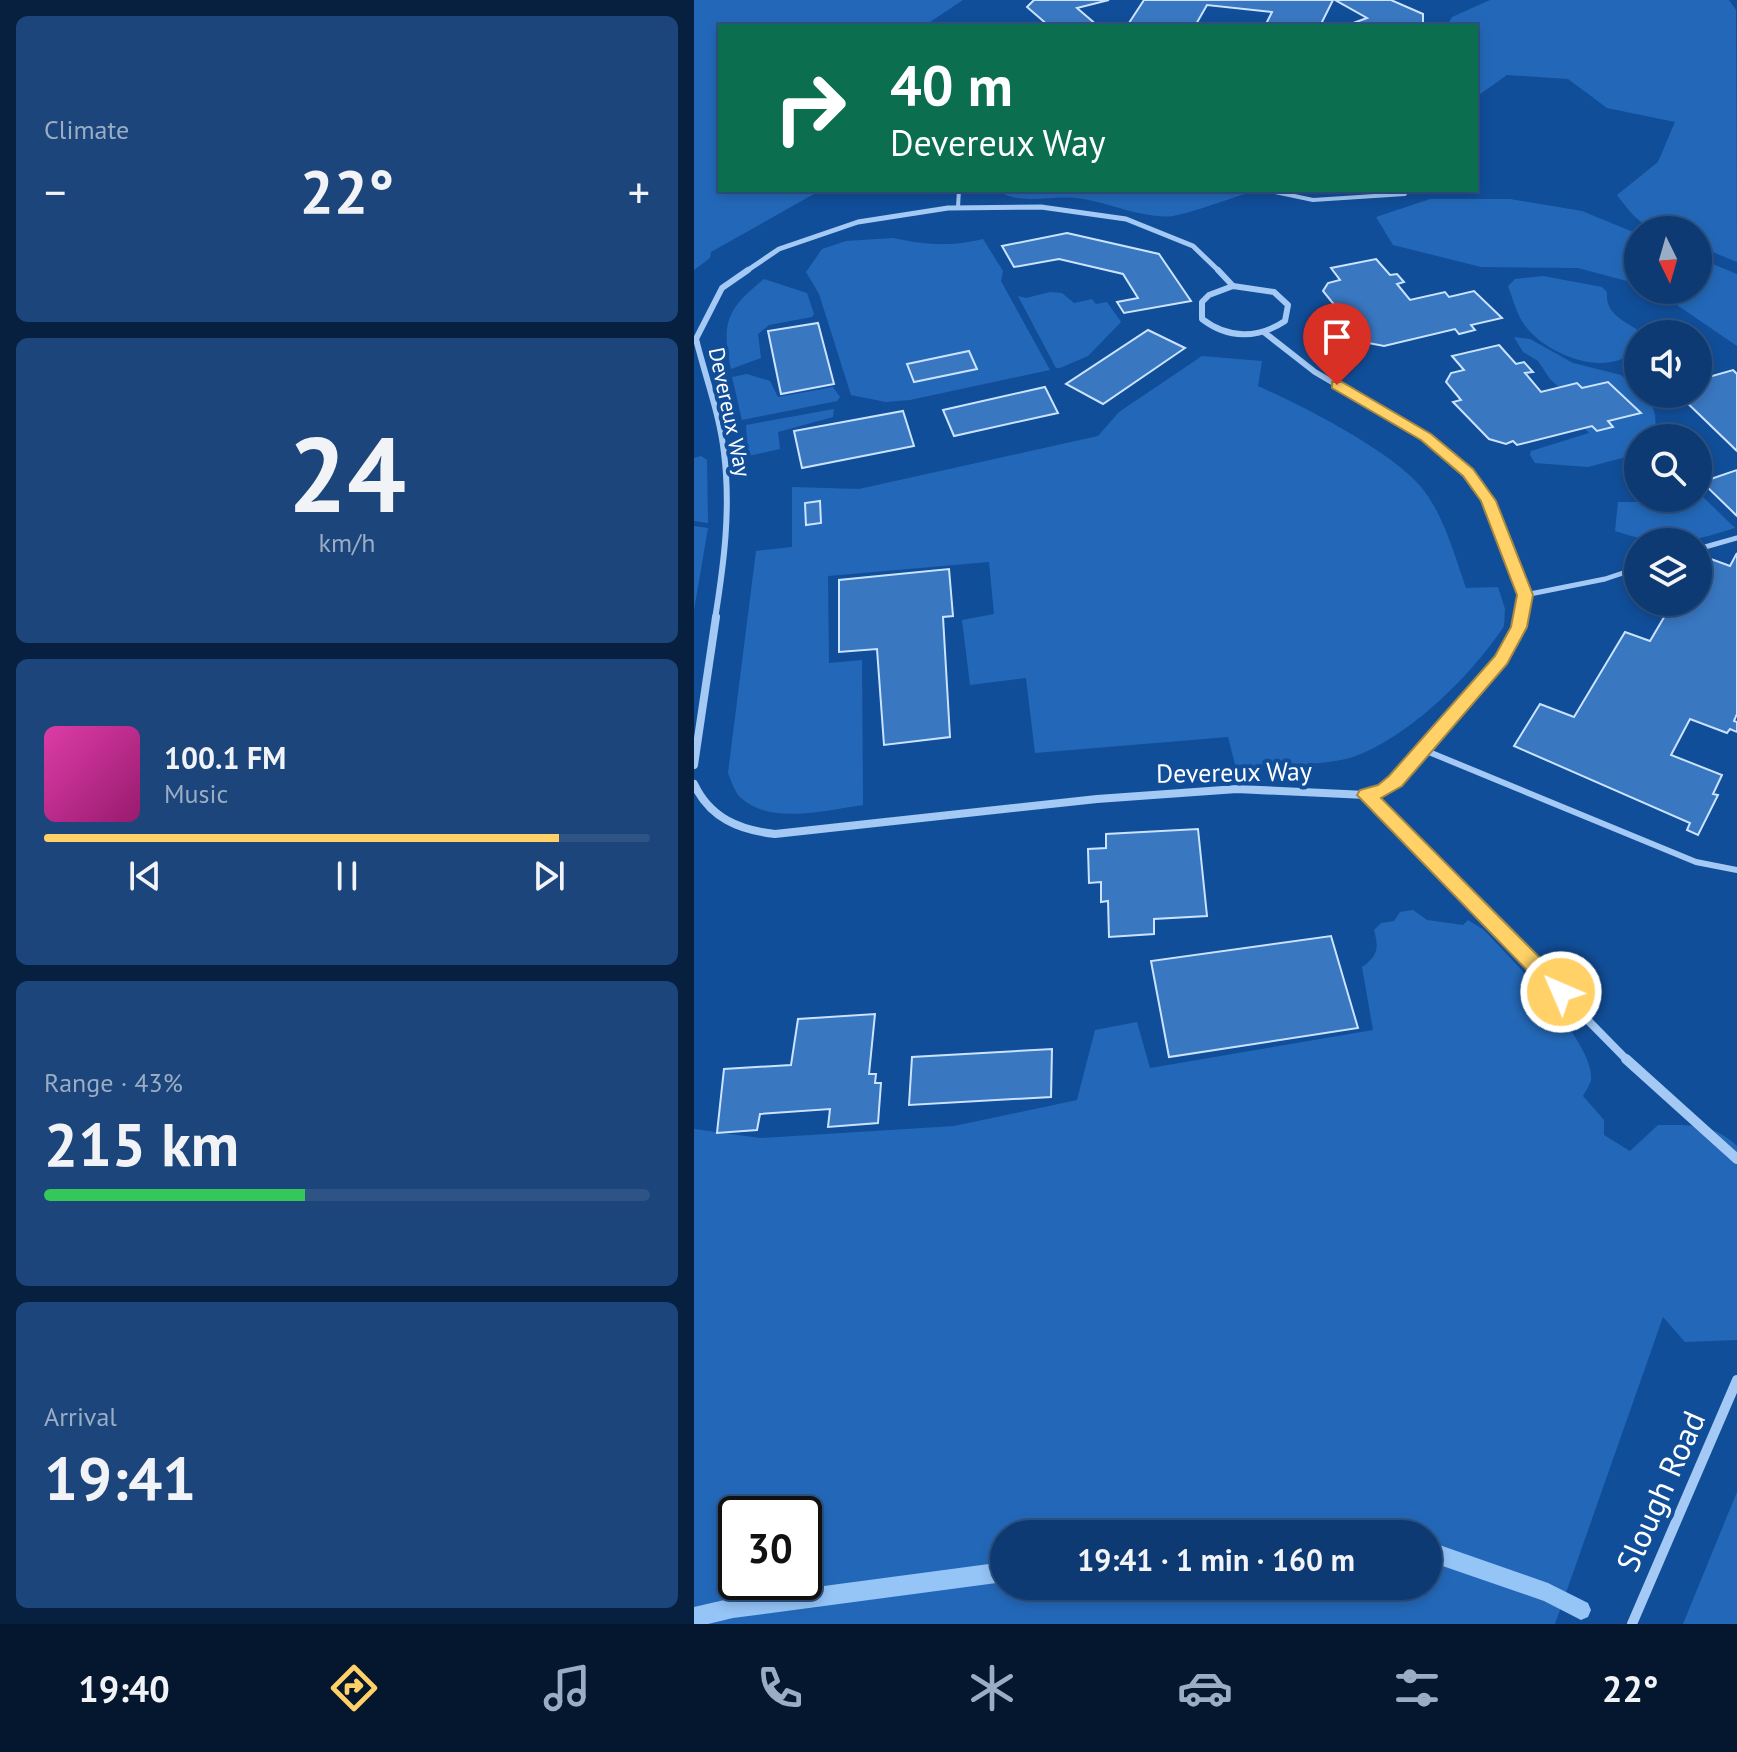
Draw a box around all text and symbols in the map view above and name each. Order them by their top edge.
text: 40 m [890,49,1013,121]
icon: right [758,56,862,160]
text: Climate [44,113,129,146]
text: Devereux Way [890,119,1106,166]
text: 22° [300,152,394,230]
text: − [44,163,66,220]
text: + [628,163,650,220]
north arrow [1624,216,1712,304]
map controls [1624,216,1712,616]
pin [1303,303,1371,385]
icon: arrive [1315,315,1359,359]
button: sound [1624,320,1712,408]
street label: Devereux Way [703,345,758,480]
text: 24 [288,406,406,541]
button: search [1624,424,1712,512]
text: km/h [319,526,376,559]
button: layers [1624,528,1712,616]
text: 100.1 FM [164,738,286,777]
street label: Devereux Way [1156,754,1312,790]
text: Music [164,777,228,810]
icon: previous [123,854,167,898]
icon: pause [325,854,369,898]
icon: next [527,854,571,898]
position arrow [1519,950,1603,1034]
text: Range · 43% [44,1066,183,1099]
text: 215 km [44,1105,239,1183]
text: Arrival [44,1400,117,1433]
street label: Slough Road [1606,1404,1714,1578]
text: 19:41 [44,1439,196,1517]
speed limit sign: 30 [718,1496,822,1600]
text: 19:41 · 1 min · 160 m [1077,1540,1355,1579]
icon: directions [326,1660,382,1716]
icon: music [539,1660,595,1716]
icon: phone [752,1660,808,1716]
icon: climate [964,1660,1020,1716]
icon: car [1177,1660,1233,1716]
icon: filters [1389,1660,1445,1716]
text: 19:40 [78,1665,170,1712]
text: 22° [1602,1665,1659,1712]

